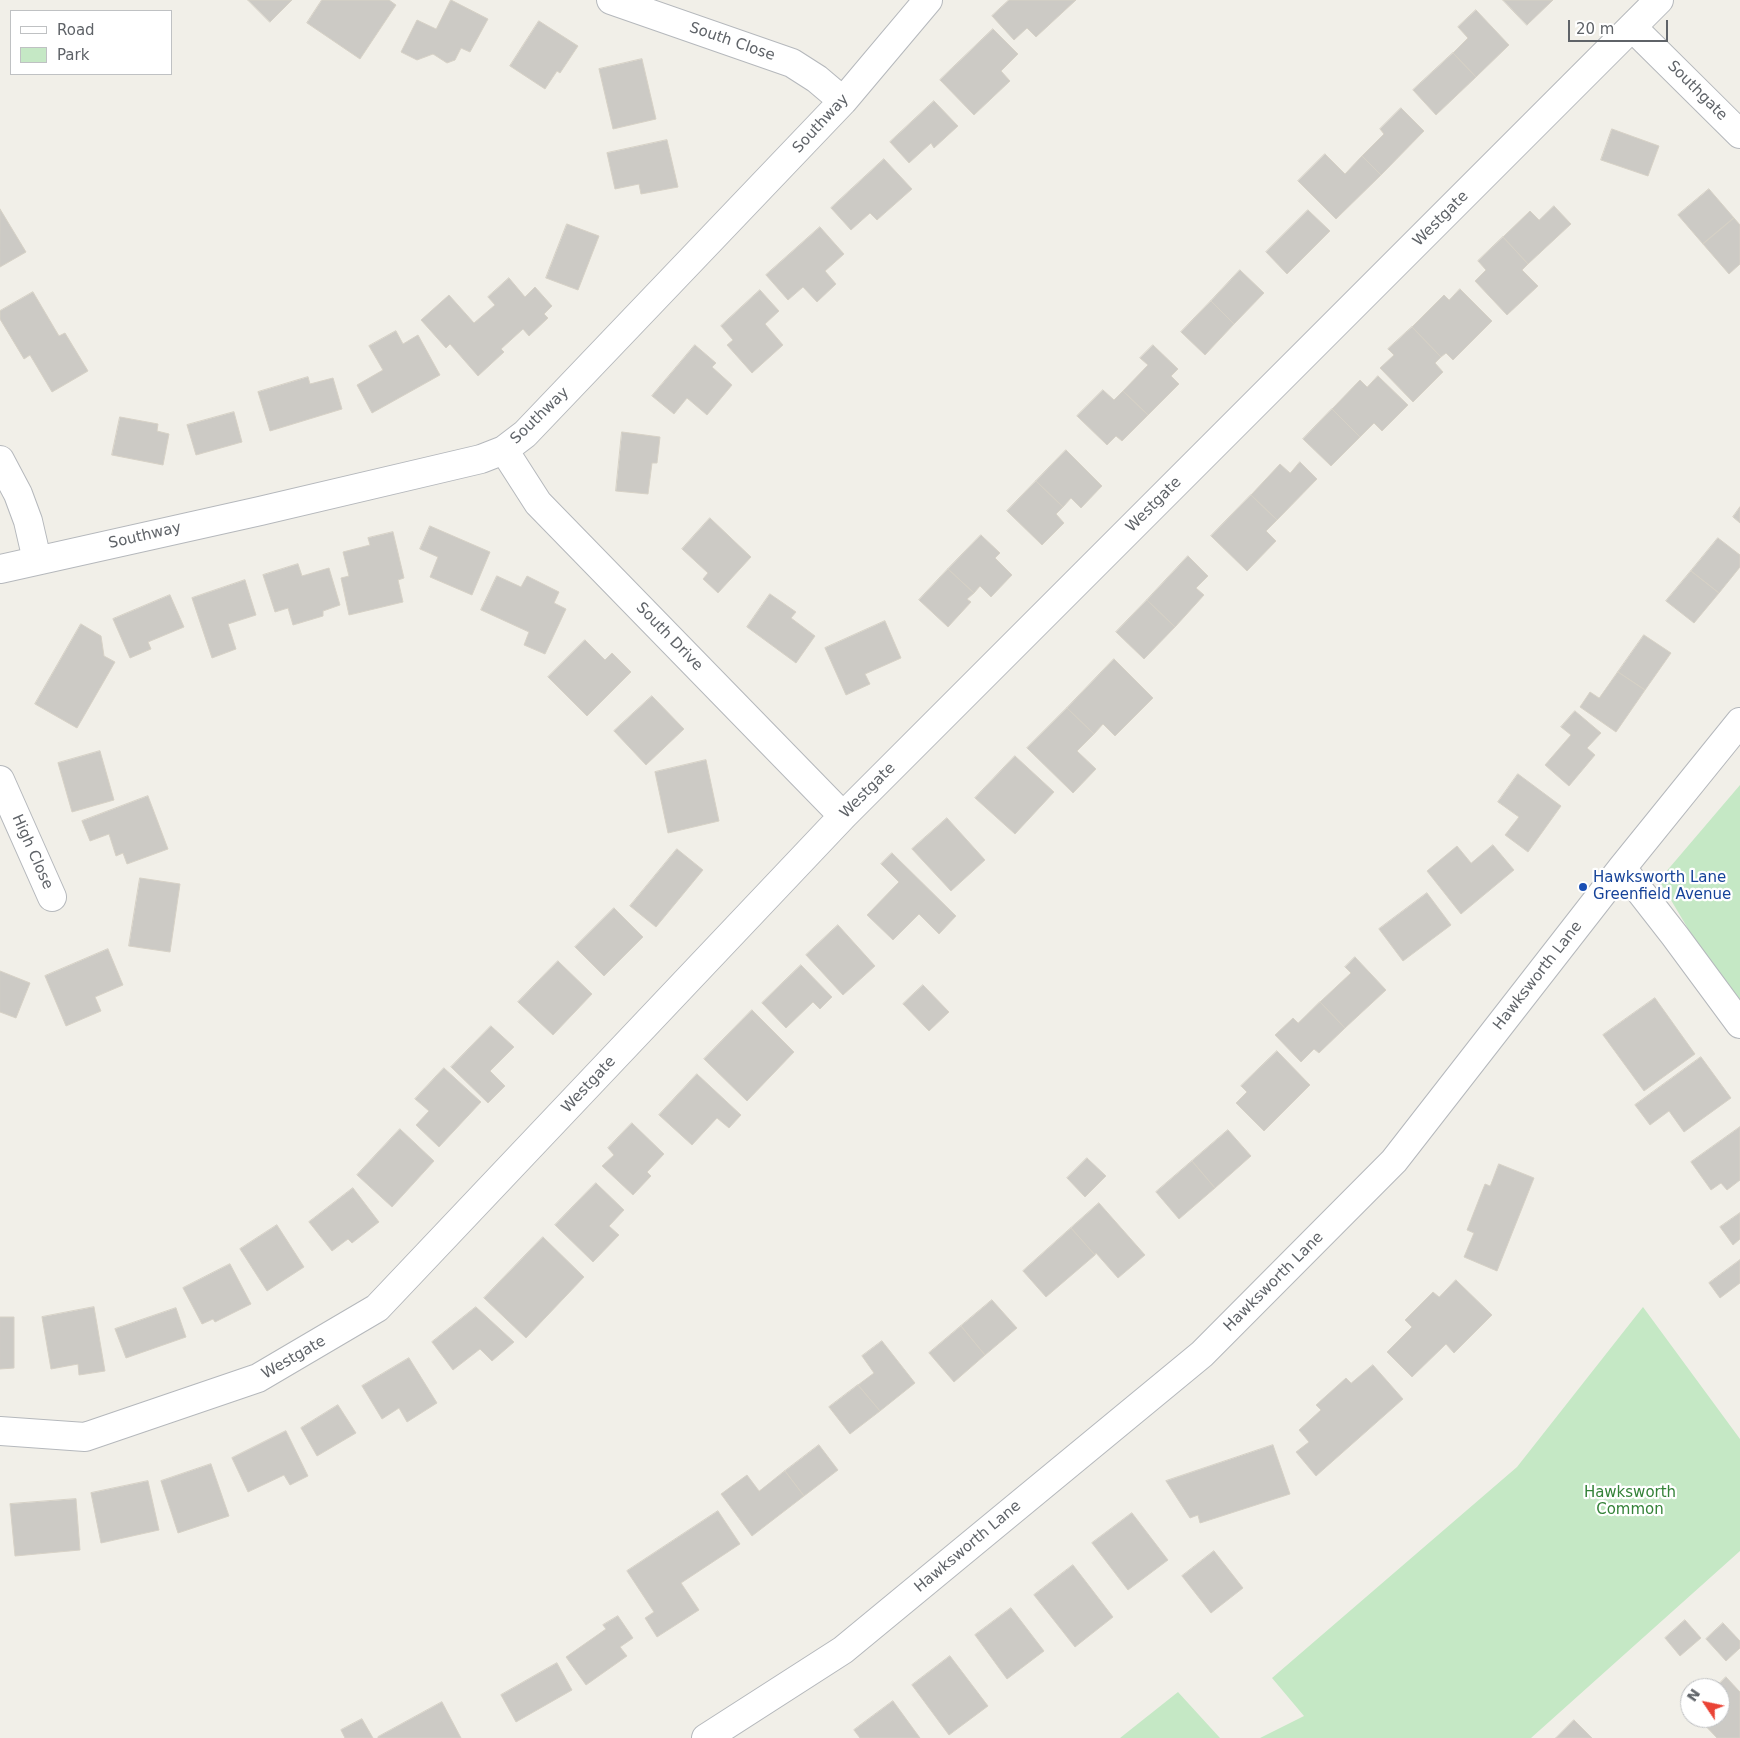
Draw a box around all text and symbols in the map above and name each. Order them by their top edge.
legend [10,10,172,75]
scale bar [1570,10,1670,42]
street label: South Close [687,19,777,65]
text: 20 m [1576,20,1614,38]
text: Road [57,21,95,39]
text: Park [57,46,89,64]
street label: Southgate [1663,57,1731,125]
street label: Southway [789,91,853,157]
street label: Westgate [1410,188,1472,250]
street label: Southway [507,384,573,448]
street label: Westgate [1123,474,1185,536]
street label: Southway [107,519,183,553]
street label: South Drive [632,599,706,675]
street label: Westgate [837,760,899,822]
street label: High Close [7,812,57,892]
place label: Hawksworth Lane Greenfield Avenue [1593,869,1731,904]
marker: Hawksworth Lane Greenfield Avenue [1577,881,1589,893]
street label: Hawksworth Lane [1490,918,1586,1034]
street label: Westgate [558,1053,620,1117]
street label: Hawksworth Lane [1221,1229,1327,1335]
street label: Westgate [259,1333,329,1383]
park label: Hawksworth Common [1584,1484,1676,1519]
street label: Hawksworth Lane [911,1497,1025,1597]
north arrow [1680,1678,1730,1728]
text: N [1683,1686,1703,1705]

